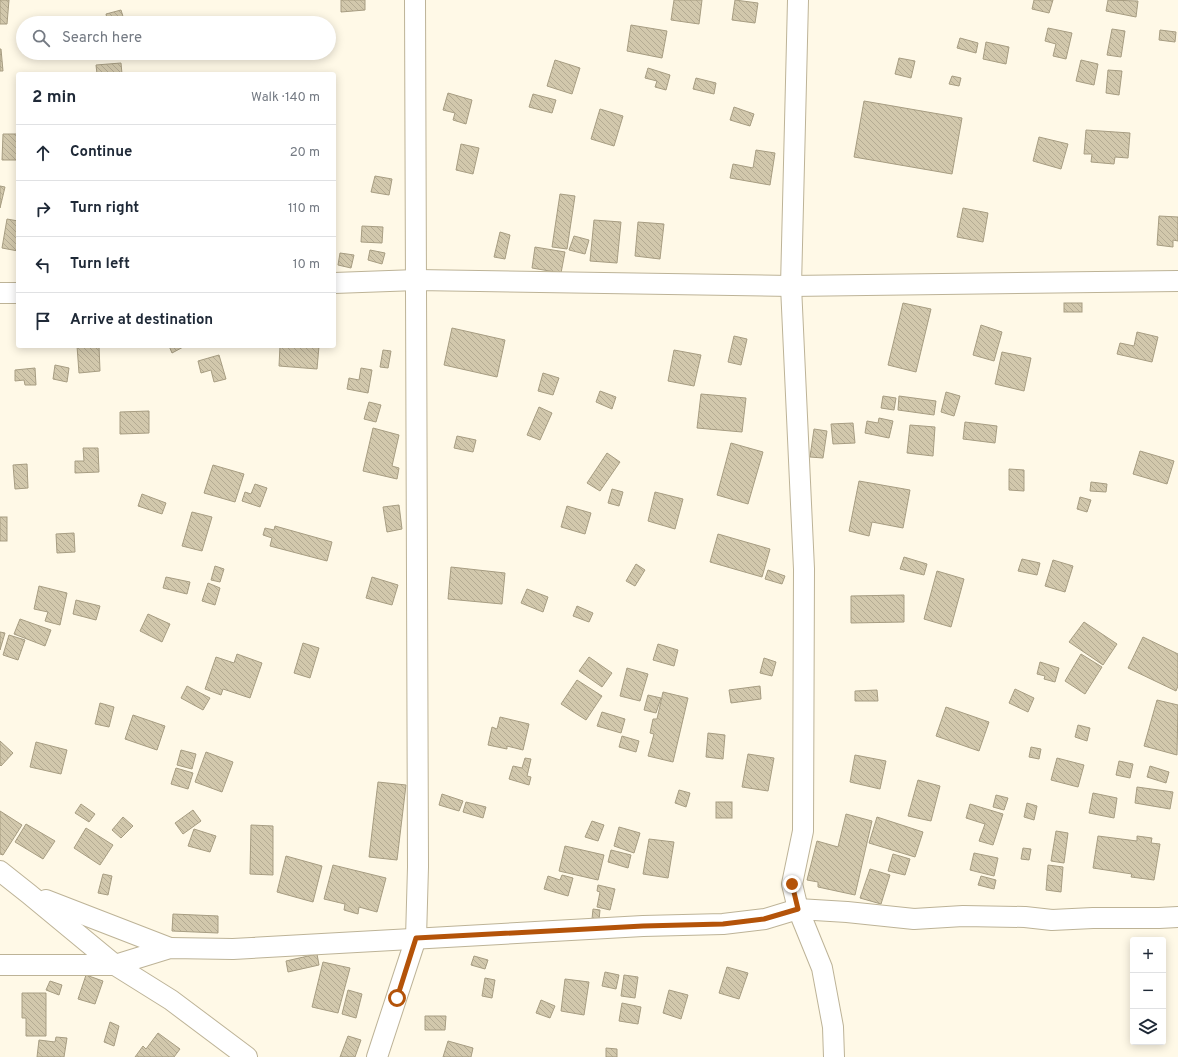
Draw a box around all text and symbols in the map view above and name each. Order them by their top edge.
search box [16,16,336,60]
icon: search [30,27,52,49]
text: Search here [62,29,142,48]
text: 2 min [32,87,76,109]
text: Walk · 140 m [251,90,320,106]
icon: ahead [32,142,54,164]
text: Continue [70,143,132,162]
text: 20 m [290,145,320,161]
icon: right [32,198,54,220]
text: Turn right [70,199,139,218]
text: 110 m [288,201,320,217]
icon: left [32,254,54,276]
text: Turn left [70,255,130,274]
text: 10 m [293,257,320,273]
icon: arrive [32,310,54,332]
text: Arrive at destination [70,311,213,330]
route end [783,875,801,893]
map controls [1130,937,1166,1045]
button: + [1130,937,1166,973]
button: − [1130,973,1166,1009]
route start [388,989,406,1007]
button: layers [1130,1009,1166,1045]

